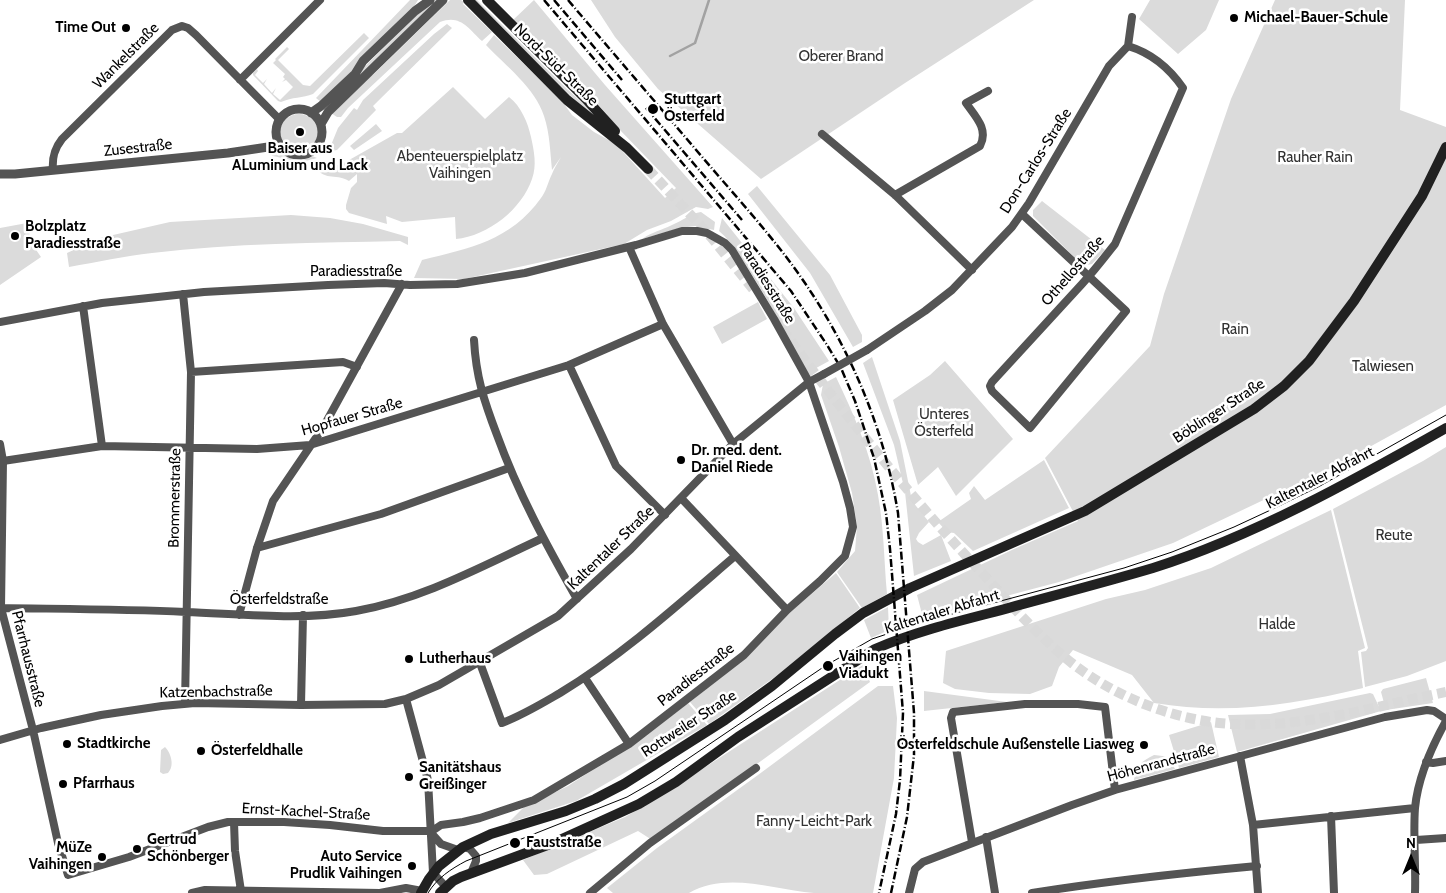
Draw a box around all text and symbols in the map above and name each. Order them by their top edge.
place label: Michael-Bauer-Schule [1244,9,1388,27]
marker: Michael-Bauer-Schule [1228,12,1240,24]
place label: Time Out [55,19,116,37]
street label: Wankelstraße [89,19,163,93]
street label: Nord-Süd-Straße [510,20,602,110]
marker: Time Out [120,22,132,34]
park label: Oberer Brand [798,48,884,66]
place label: Stuttgart Österfeld [664,91,725,126]
marker: Stuttgart Österfeld [646,102,660,116]
street label: Don-Carlos-Straße [996,105,1076,217]
marker: Baiser aus ALuminium und Lack [294,126,306,138]
street label: Zusestraße [103,135,173,161]
place label: Baiser aus ALuminium und Lack [232,140,368,175]
park label: Abenteuerspielplatz Vaihingen [397,148,523,183]
park label: Rauher Rain [1277,149,1353,167]
place label: Bolzplatz Paradiesstraße [25,218,121,253]
marker: Bolzplatz Paradiesstraße [9,230,21,242]
street label: Othellostraße [1038,232,1108,310]
street label: Paradiesstraße [735,239,799,327]
street label: Paradiesstraße [310,263,402,281]
park label: Rain [1221,321,1249,339]
park label: Talwiesen [1352,358,1414,376]
street label: Böblinger Straße [1170,375,1268,447]
street label: Hopfauer Straße [299,394,405,440]
park label: Unteres Österfeld [914,406,974,441]
place label: Dr. med. dent. Daniel Riede [691,442,782,477]
street label: Kaltentaler Abfahrt [1263,443,1377,513]
street label: Brommerstraße [165,448,185,548]
marker: Dr. med. dent. Daniel Riede [675,454,687,466]
street label: Kaltentaler Straße [564,502,658,594]
park label: Reute [1376,527,1412,545]
street label: Kaltentaler Abfahrt [882,586,1002,638]
street label: Österfeldstraße [230,591,328,609]
street label: Pfarrhausstraße [7,609,49,709]
park label: Halde [1258,616,1296,634]
street label: Paradiesstraße [654,640,738,710]
place label: Vaihingen Viadukt [839,648,902,683]
place label: Lutherhaus [419,650,491,668]
marker: Lutherhaus [403,653,415,665]
marker: Vaihingen Viadukt [821,659,835,673]
street label: Katzenbachstraße [159,682,273,702]
street label: Rottweiler Straße [638,687,740,761]
place label: Stadtkirche [77,735,150,753]
place label: Österfeldschule Außenstelle Liasweg [897,736,1134,754]
marker: Stadtkirche [61,738,73,750]
marker: Österfeldschule Außenstelle Liasweg [1138,739,1150,751]
street label: Höhenrandstraße [1105,740,1217,786]
place label: Österfeldhalle [211,742,303,760]
marker: Österfeldhalle [195,745,207,757]
place label: Sanitätshaus Greißinger [419,759,501,794]
marker: Sanitätshaus Greißinger [403,771,415,783]
place label: Pfarrhaus [73,775,135,793]
marker: Pfarrhaus [57,778,69,790]
street label: Ernst-Kachel-Straße [241,800,371,824]
park label: Fanny-Leicht-Park [756,813,872,831]
place label: Gertrud Schönberger [147,831,229,866]
north arrow [1386,833,1436,883]
place label: Fauststraße [526,834,601,852]
text: N [1406,834,1416,852]
marker: Fauststraße [508,836,522,850]
place label: MüZe Vaihingen [29,839,92,874]
marker: Gertrud Schönberger [131,843,143,855]
place label: Auto Service Prudlik Vaihingen [290,848,402,883]
marker: MüZe Vaihingen [96,851,108,863]
marker: Auto Service Prudlik Vaihingen [406,860,418,872]

